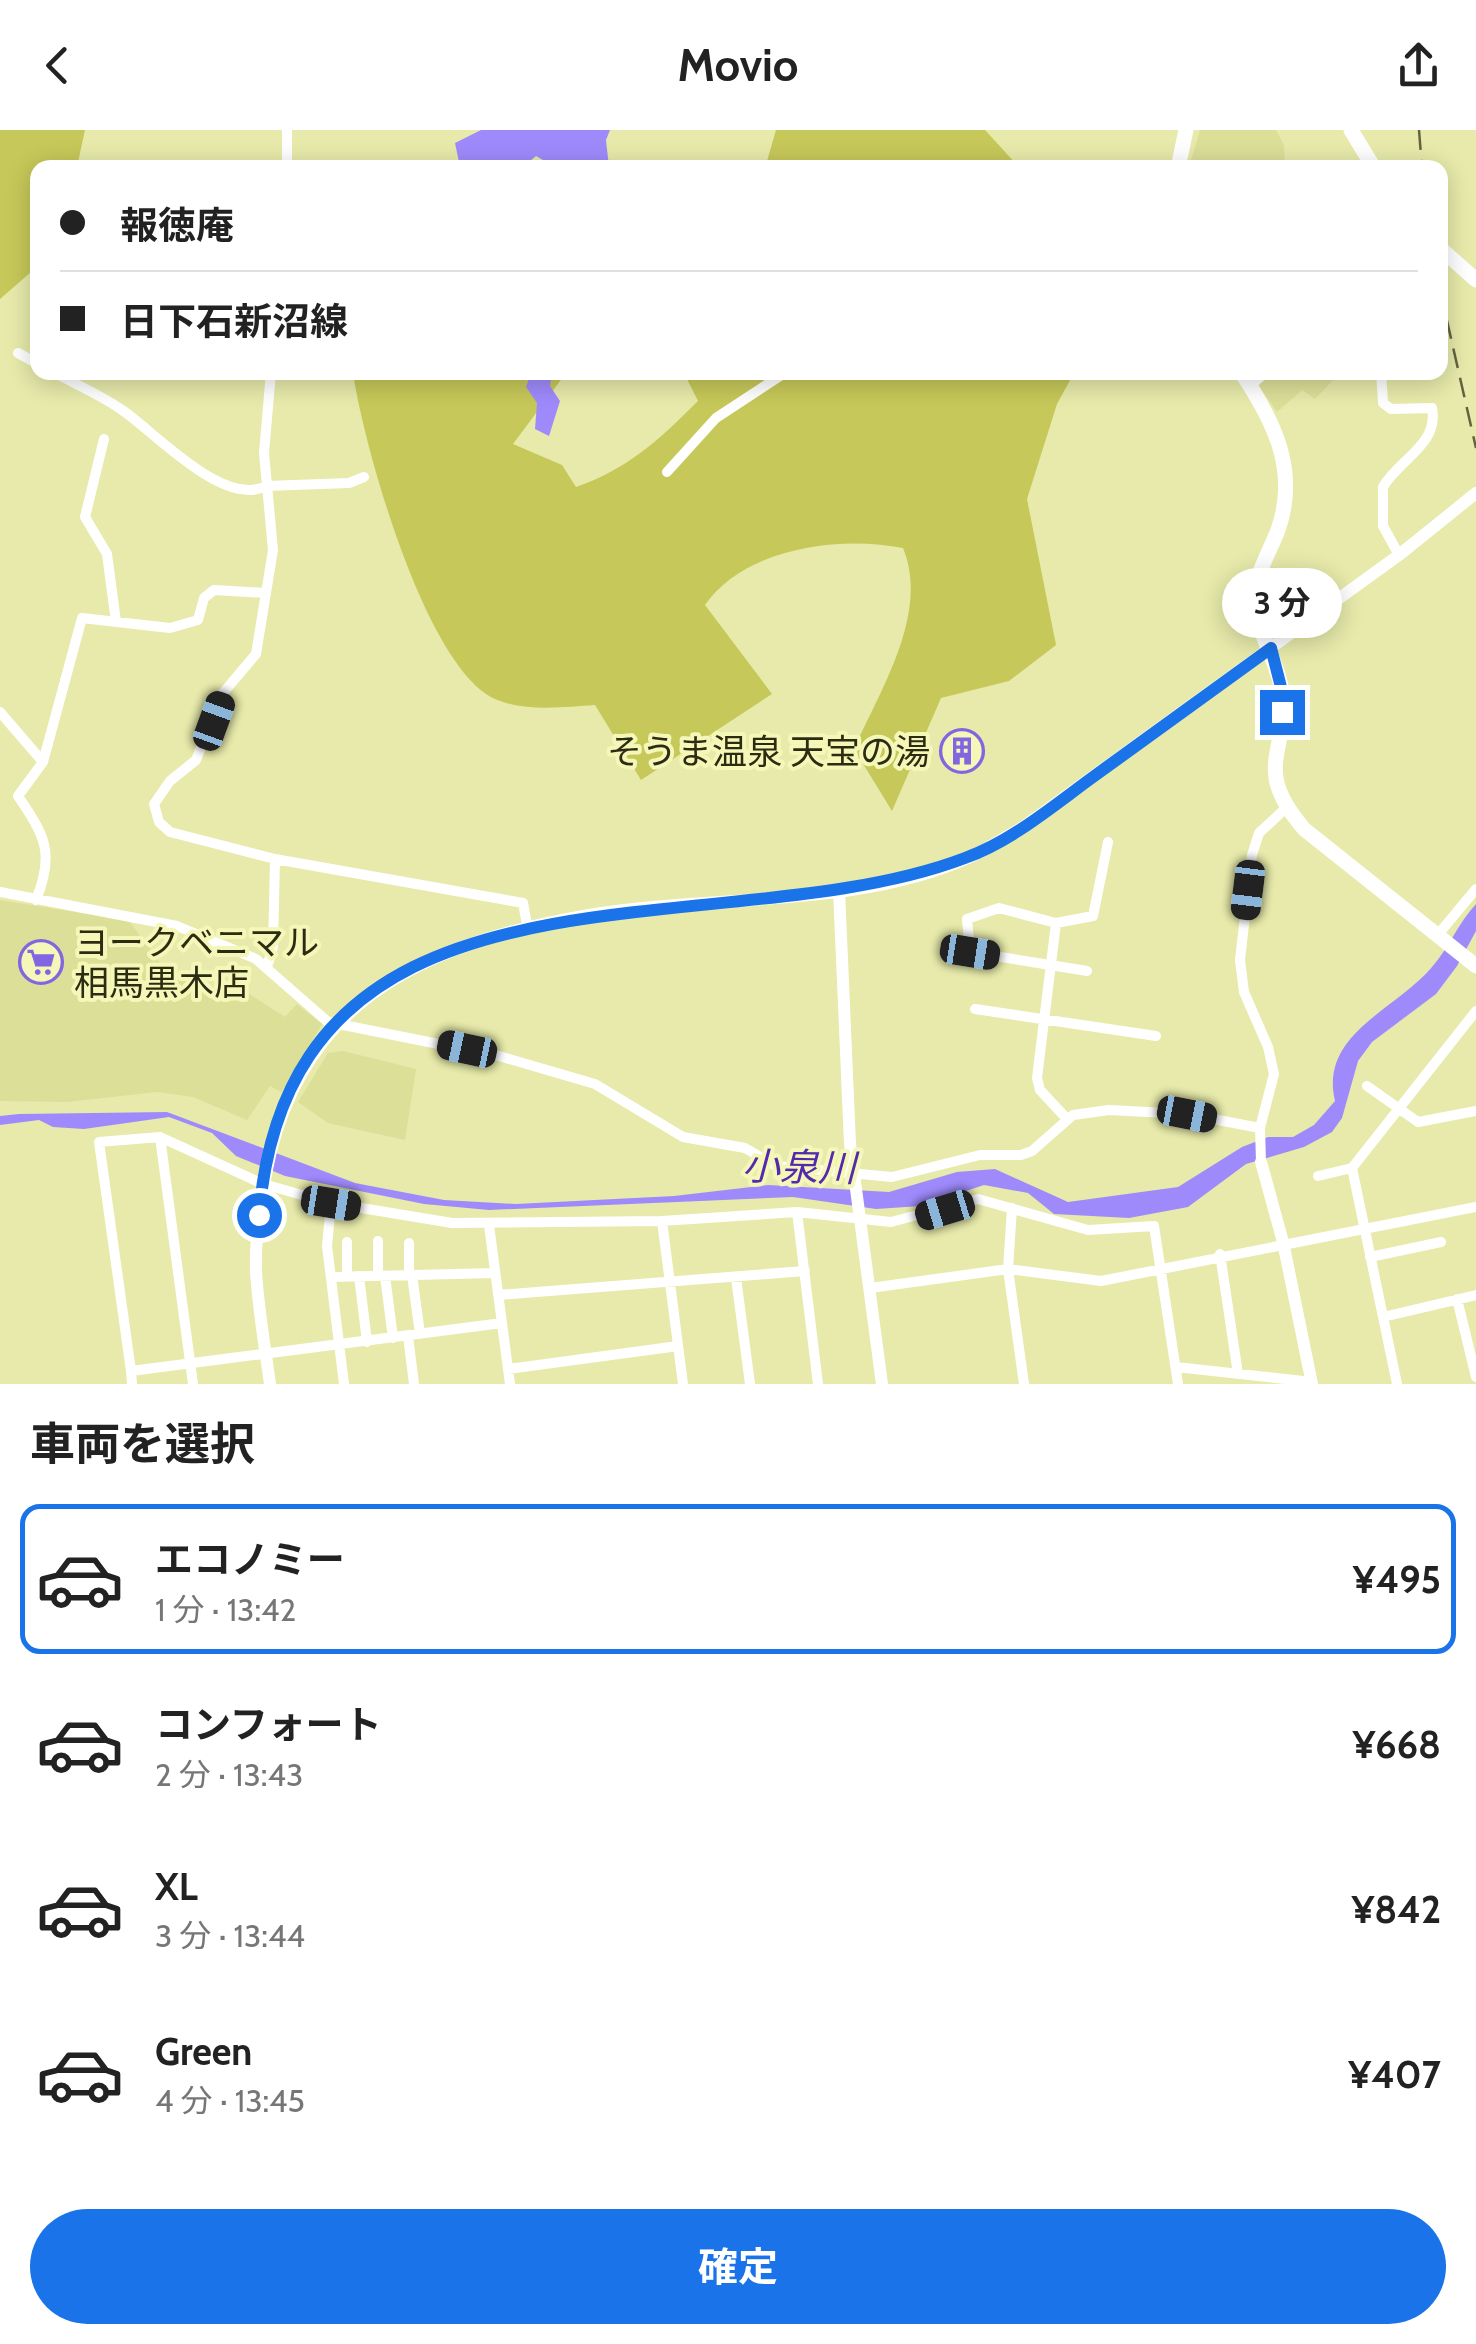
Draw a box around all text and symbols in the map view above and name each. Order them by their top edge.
icon: back [30,38,85,93]
text: Movio [678,38,798,92]
icon: share [1391,38,1446,93]
text: 報徳庵 [120,202,234,249]
text: 日下石新沼線 [120,298,348,345]
callout: 3 分 [1222,567,1342,637]
text: 3 分 [1254,583,1310,622]
car [190,688,238,754]
route end [1260,690,1305,735]
building icon: そうま温泉 天宝の湯 [939,728,985,774]
place label: そうま温泉 天宝の湯 [607,730,930,773]
car [1229,858,1267,922]
place label: ヨークベニマル 相馬黒木店 [74,921,319,1004]
car [938,932,1002,972]
supermarket icon: ヨークベニマル 相馬黒木店 [18,939,64,985]
car [435,1028,499,1070]
car [1155,1094,1219,1134]
water label: 小泉川 [742,1143,860,1192]
car [299,1183,363,1223]
car [912,1187,978,1233]
route start [237,1193,282,1238]
text: 車両を選択 [30,1417,255,1471]
icon: car [35,1534,125,1624]
text: エコノミー [155,1536,345,1583]
text: ¥495 [1353,1556,1441,1603]
text: 1 分 · 13:42 [155,1590,296,1629]
icon: car [35,1699,125,1789]
text: コンフォート [155,1701,382,1748]
text: ¥668 [1352,1721,1441,1768]
text: 2 分 · 13:43 [155,1755,303,1794]
text: XL [155,1863,198,1910]
icon: car [35,1864,125,1954]
text: ¥842 [1351,1886,1441,1933]
text: 3 分 · 13:44 [155,1916,305,1955]
text: Green [155,2028,252,2075]
icon: car [35,2029,125,2119]
text: ¥407 [1348,2051,1441,2098]
text: 4 分 · 13:45 [155,2081,305,2120]
button: 確定 [30,2209,1446,2324]

